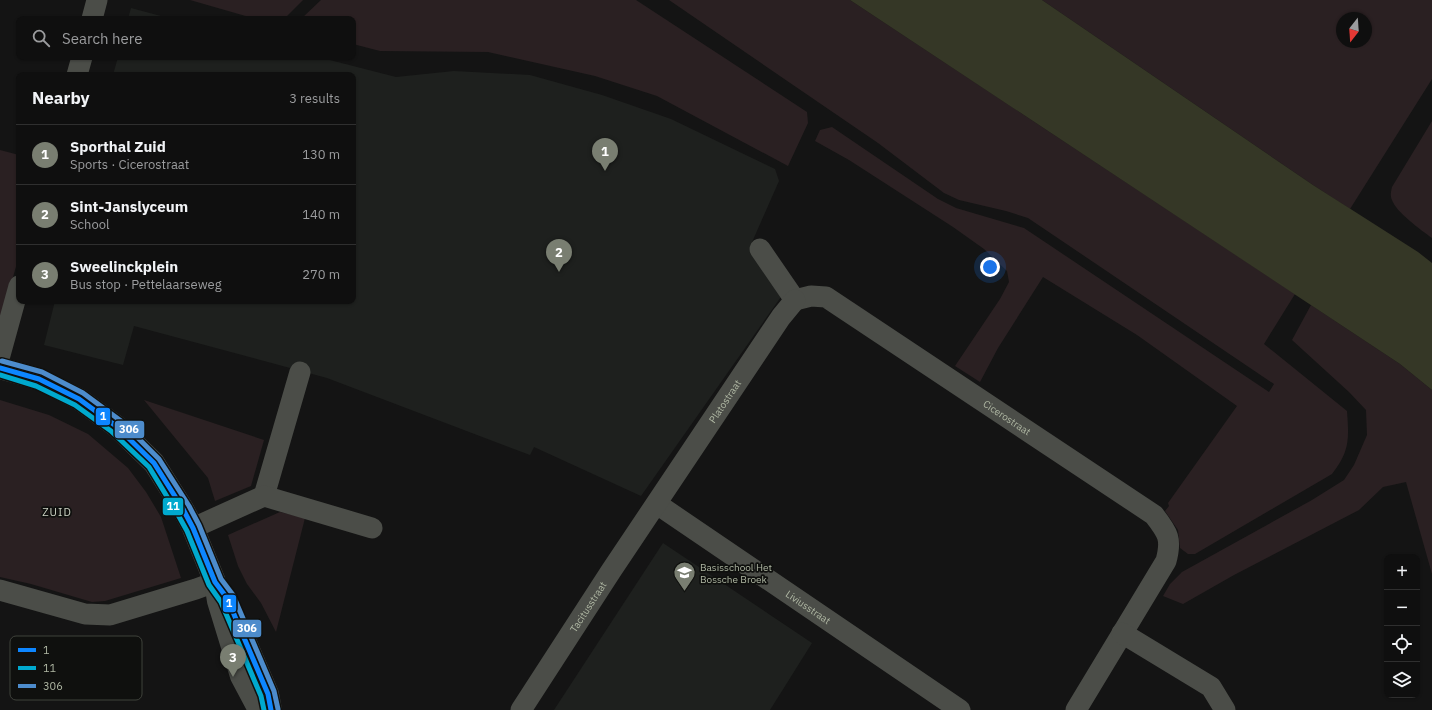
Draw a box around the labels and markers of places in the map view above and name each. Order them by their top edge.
pin: 1 [592,138,618,171]
pin: 2 [546,239,572,272]
school or university icon: Basisschool Het Bossche Broek [671,560,697,593]
place label: Basisschool Het Bossche Broek [700,561,772,586]
pin: 3 [220,644,246,677]

